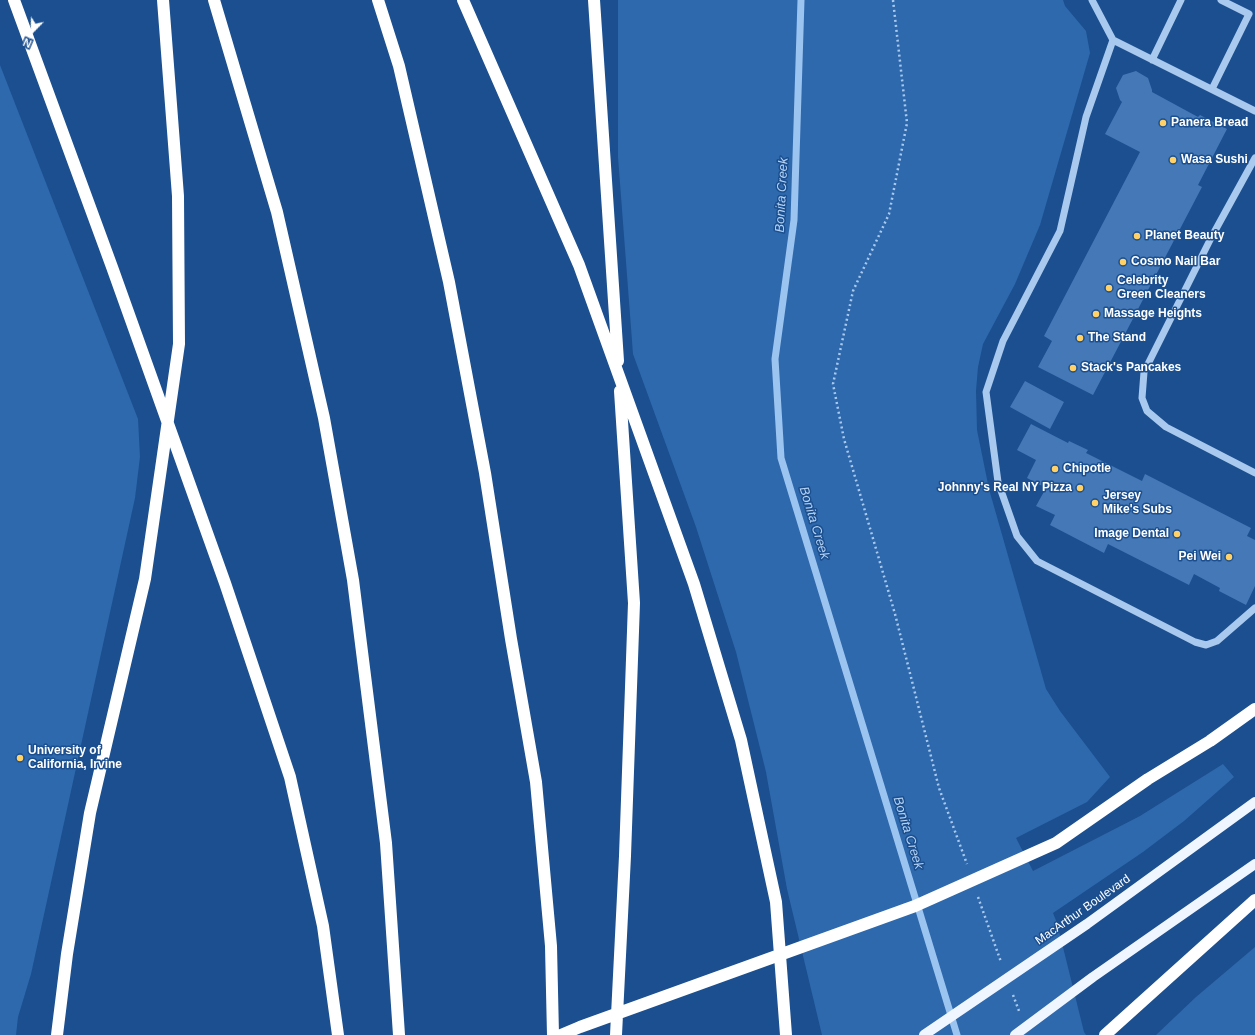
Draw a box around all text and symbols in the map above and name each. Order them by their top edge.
north arrow [12,12,52,52]
text: N [21,36,33,50]
place label: Panera Bread [1171,116,1248,130]
marker: Panera Bread [1158,118,1168,128]
place label: Wasa Sushi [1181,153,1248,167]
marker: Wasa Sushi [1168,155,1178,165]
water label: Bonita Creek [772,157,792,233]
place label: Planet Beauty [1145,229,1224,243]
marker: Planet Beauty [1132,231,1142,241]
place label: Cosmo Nail Bar [1131,255,1220,269]
marker: Cosmo Nail Bar [1118,257,1128,267]
place label: Celebrity Green Cleaners [1117,274,1206,302]
marker: Celebrity Green Cleaners [1104,283,1114,293]
place label: Massage Heights [1104,307,1202,321]
marker: Massage Heights [1091,309,1101,319]
place label: The Stand [1088,331,1146,345]
marker: The Stand [1075,333,1085,343]
place label: Stack's Pancakes [1081,361,1181,375]
marker: Stack's Pancakes [1068,363,1078,373]
place label: Chipotle [1063,462,1111,476]
marker: Chipotle [1050,464,1060,474]
place label: Johnny's Real NY Pizza [938,481,1072,495]
marker: Johnny's Real NY Pizza [1075,483,1085,493]
water label: Bonita Creek [796,485,832,561]
place label: Jersey Mike's Subs [1103,489,1172,517]
marker: Jersey Mike's Subs [1090,498,1100,508]
place label: Image Dental [1094,527,1169,541]
marker: Image Dental [1172,529,1182,539]
place label: Pei Wei [1179,550,1221,564]
marker: Pei Wei [1224,552,1234,562]
place label: University of California, Irvine [28,744,122,772]
marker: University of California, Irvine [15,753,25,763]
water label: Bonita Creek [890,795,926,871]
street label: MacArthur Boulevard [1033,872,1133,948]

